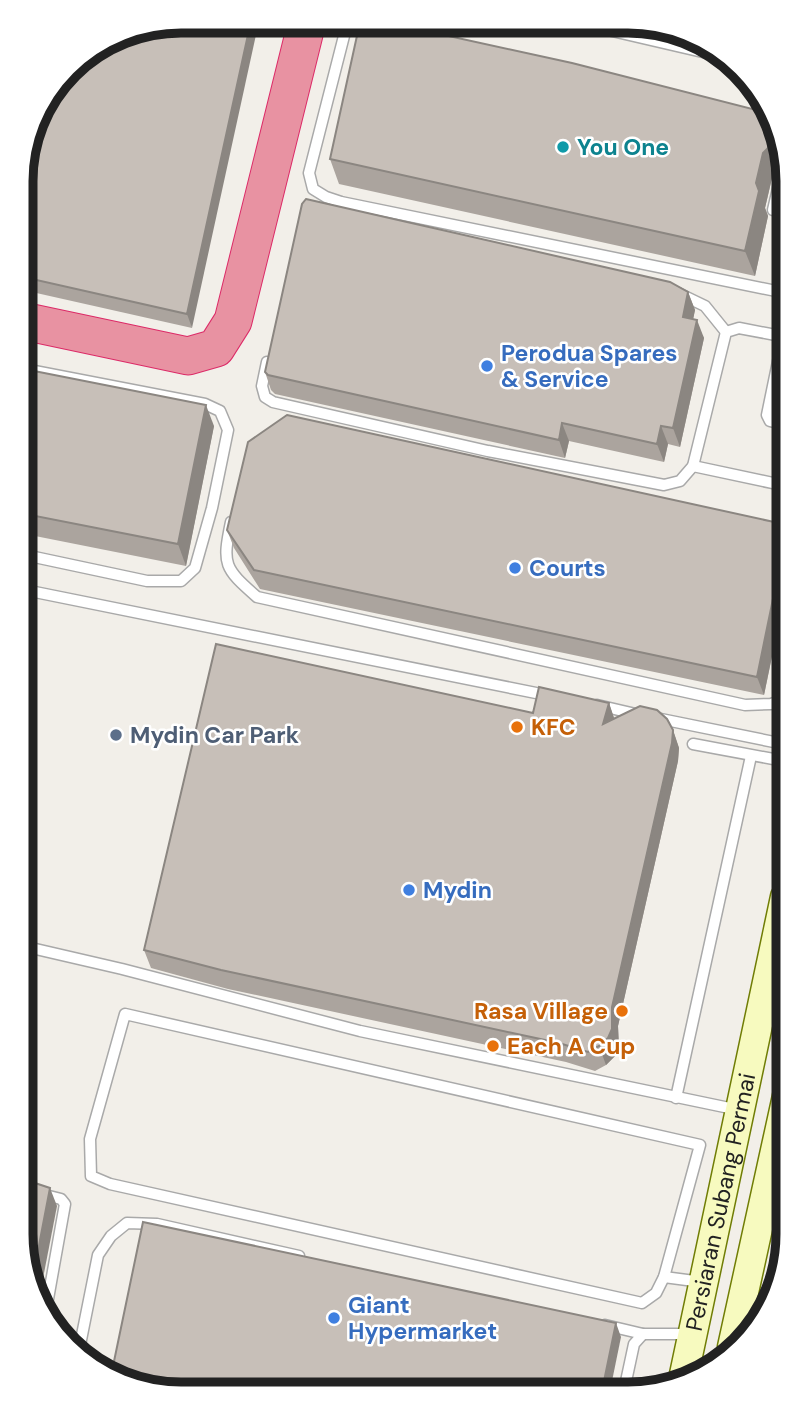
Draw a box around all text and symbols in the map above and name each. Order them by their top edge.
place label: You One [577,132,669,162]
marker: You One [555,139,571,155]
place label: Perodua Spares & Service [501,338,678,394]
marker: Perodua Spares & Service [479,358,495,374]
place label: Courts [529,553,606,583]
marker: Courts [507,560,523,576]
place label: KFC [531,712,576,742]
marker: KFC [509,719,525,735]
place label: Mydin Car Park [130,720,299,750]
marker: Mydin Car Park [108,727,124,743]
place label: Mydin [423,875,492,905]
marker: Mydin [401,882,417,898]
place label: Rasa Village [474,996,608,1026]
marker: Rasa Village [614,1003,630,1019]
place label: Each A Cup [507,1031,635,1061]
marker: Each A Cup [485,1038,501,1054]
street label: Persiaran Subang Permai [679,1070,762,1334]
place label: Giant Hypermarket [348,1290,497,1346]
marker: Giant Hypermarket [326,1310,342,1326]

